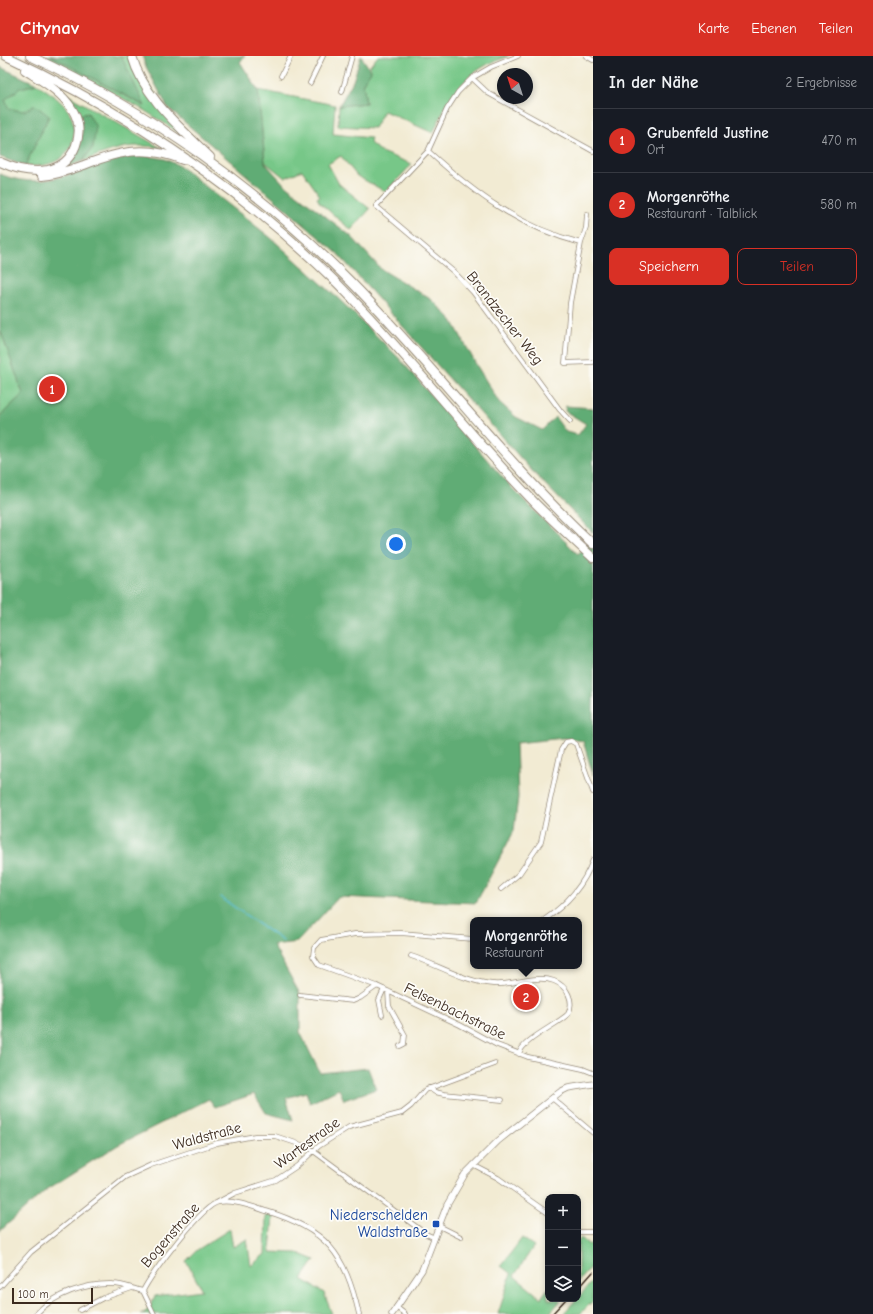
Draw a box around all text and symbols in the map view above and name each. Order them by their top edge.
text: Citynav [20,17,79,39]
text: Karte [698,20,729,37]
text: Ebenen [751,20,797,37]
text: Teilen [819,20,853,37]
north arrow [497,68,533,104]
text: In der Nähe [609,73,698,92]
text: 2 Ergebnisse [785,75,857,90]
text: Grubenfeld Justine [647,124,769,142]
text: 1 [619,133,625,148]
text: 470 m [822,133,857,148]
text: Ort [647,142,664,157]
text: Morgenröthe [647,188,730,206]
text: 2 [619,197,625,212]
text: 580 m [820,197,857,212]
text: Restaurant · Talblick [647,206,757,221]
button: Speichern [609,248,729,285]
button: Teilen [737,248,857,285]
street label: Brandzecher Weg [463,268,547,368]
pin: 1 [39,374,65,404]
your location [386,534,406,554]
popup [470,917,582,969]
text: Morgenröthe [485,927,567,945]
text: Restaurant [485,945,543,960]
street label: Felsenbachstraße [401,979,509,1044]
pin: 2 [513,982,539,1012]
street label: Wartestraße [271,1113,344,1173]
street label: Waldstraße [171,1118,244,1154]
map controls [545,1194,581,1302]
button: + [545,1194,581,1230]
street label: Bogenstraße [137,1198,203,1271]
place label: Niederschelden Waldstraße [330,1206,428,1241]
marker: Niederschelden Waldstraße [431,1219,441,1229]
button: − [545,1230,581,1266]
button: layers [545,1266,581,1302]
scale bar [12,1286,93,1305]
text: 100 m [18,1288,49,1301]

